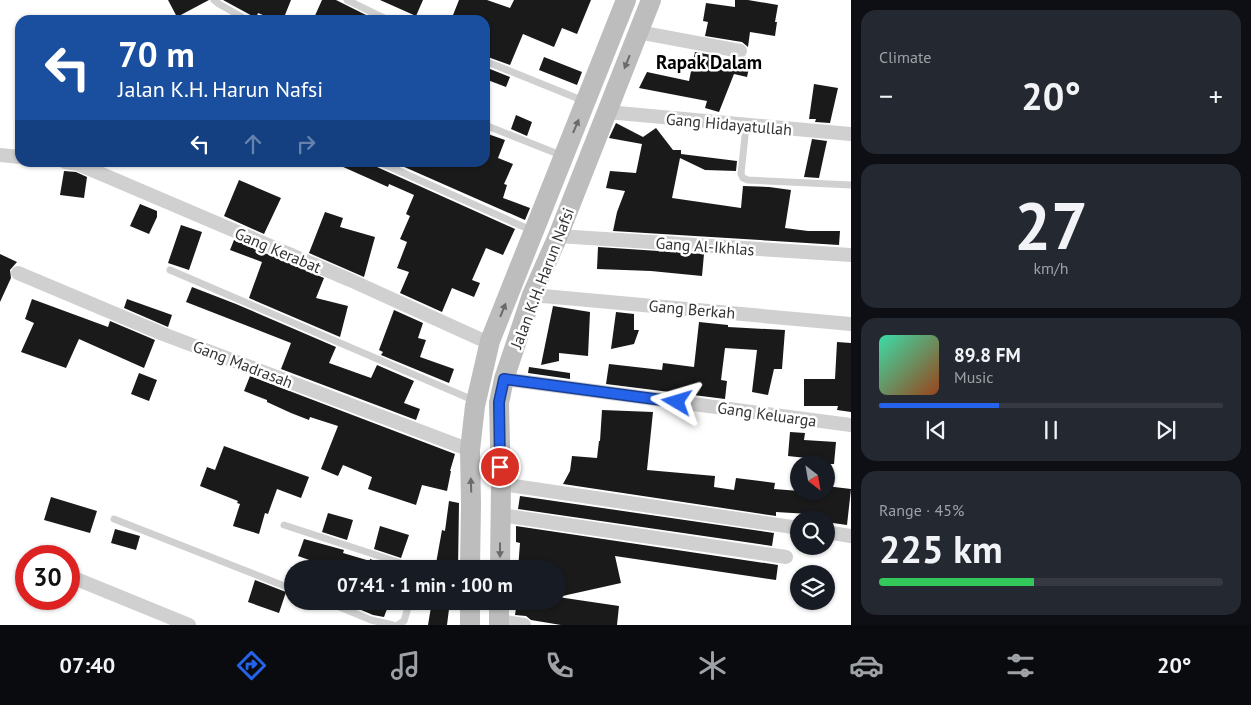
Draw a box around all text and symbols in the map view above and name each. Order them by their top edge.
text: 70 m [118,31,195,77]
icon: left [35,35,100,100]
text: Climate [879,47,931,67]
district label: Rapak Dalam [656,50,762,74]
one-way arrow [623,54,630,69]
text: 20° [1021,71,1081,120]
text: Jalan K.H. Harun Nafsi [118,75,323,103]
text: − [879,77,893,114]
text: + [1209,77,1223,114]
street label: Gang Hidayatullah [665,109,793,139]
one-way arrow [573,119,581,133]
icon: left [186,130,214,158]
icon: ahead [239,130,267,158]
icon: right [292,130,320,158]
text: 27 [1014,183,1088,267]
street label: Jalan K.H. Harun Nafsi [506,205,578,352]
street label: Gang Kerabat [232,223,325,277]
street label: Gang Al-Ikhlas [655,233,755,259]
text: km/h [1033,258,1069,278]
street label: Gang Berkah [648,295,736,323]
one-way arrow [499,302,507,317]
street label: Gang Madrasah [190,336,296,392]
text: 89.8 FM [954,343,1021,367]
text: Music [954,367,994,387]
position arrow [650,375,702,427]
street label: Gang Keluarga [716,397,818,431]
icon: previous [922,416,950,444]
icon: pause [1037,416,1065,444]
icon: next [1152,416,1180,444]
pin [479,446,521,488]
icon: arrive [486,453,514,481]
north arrow [790,455,835,500]
map controls [790,455,835,610]
one-way arrow [467,477,475,493]
text: Range · 45% [879,500,964,520]
button: search [790,510,835,555]
text: 225 km [879,524,1003,573]
one-way arrow [496,543,504,559]
speed limit sign: 30 [15,545,80,610]
button: layers [790,565,835,610]
text: 07:41 · 1 min · 100 m [337,573,513,597]
icon: directions [234,648,269,683]
icon: music [388,648,423,683]
icon: phone [542,648,577,683]
icon: climate [695,648,730,683]
icon: car [849,648,884,683]
icon: filters [1003,648,1038,683]
text: 07:40 [59,651,115,679]
text: 20° [1157,651,1191,679]

